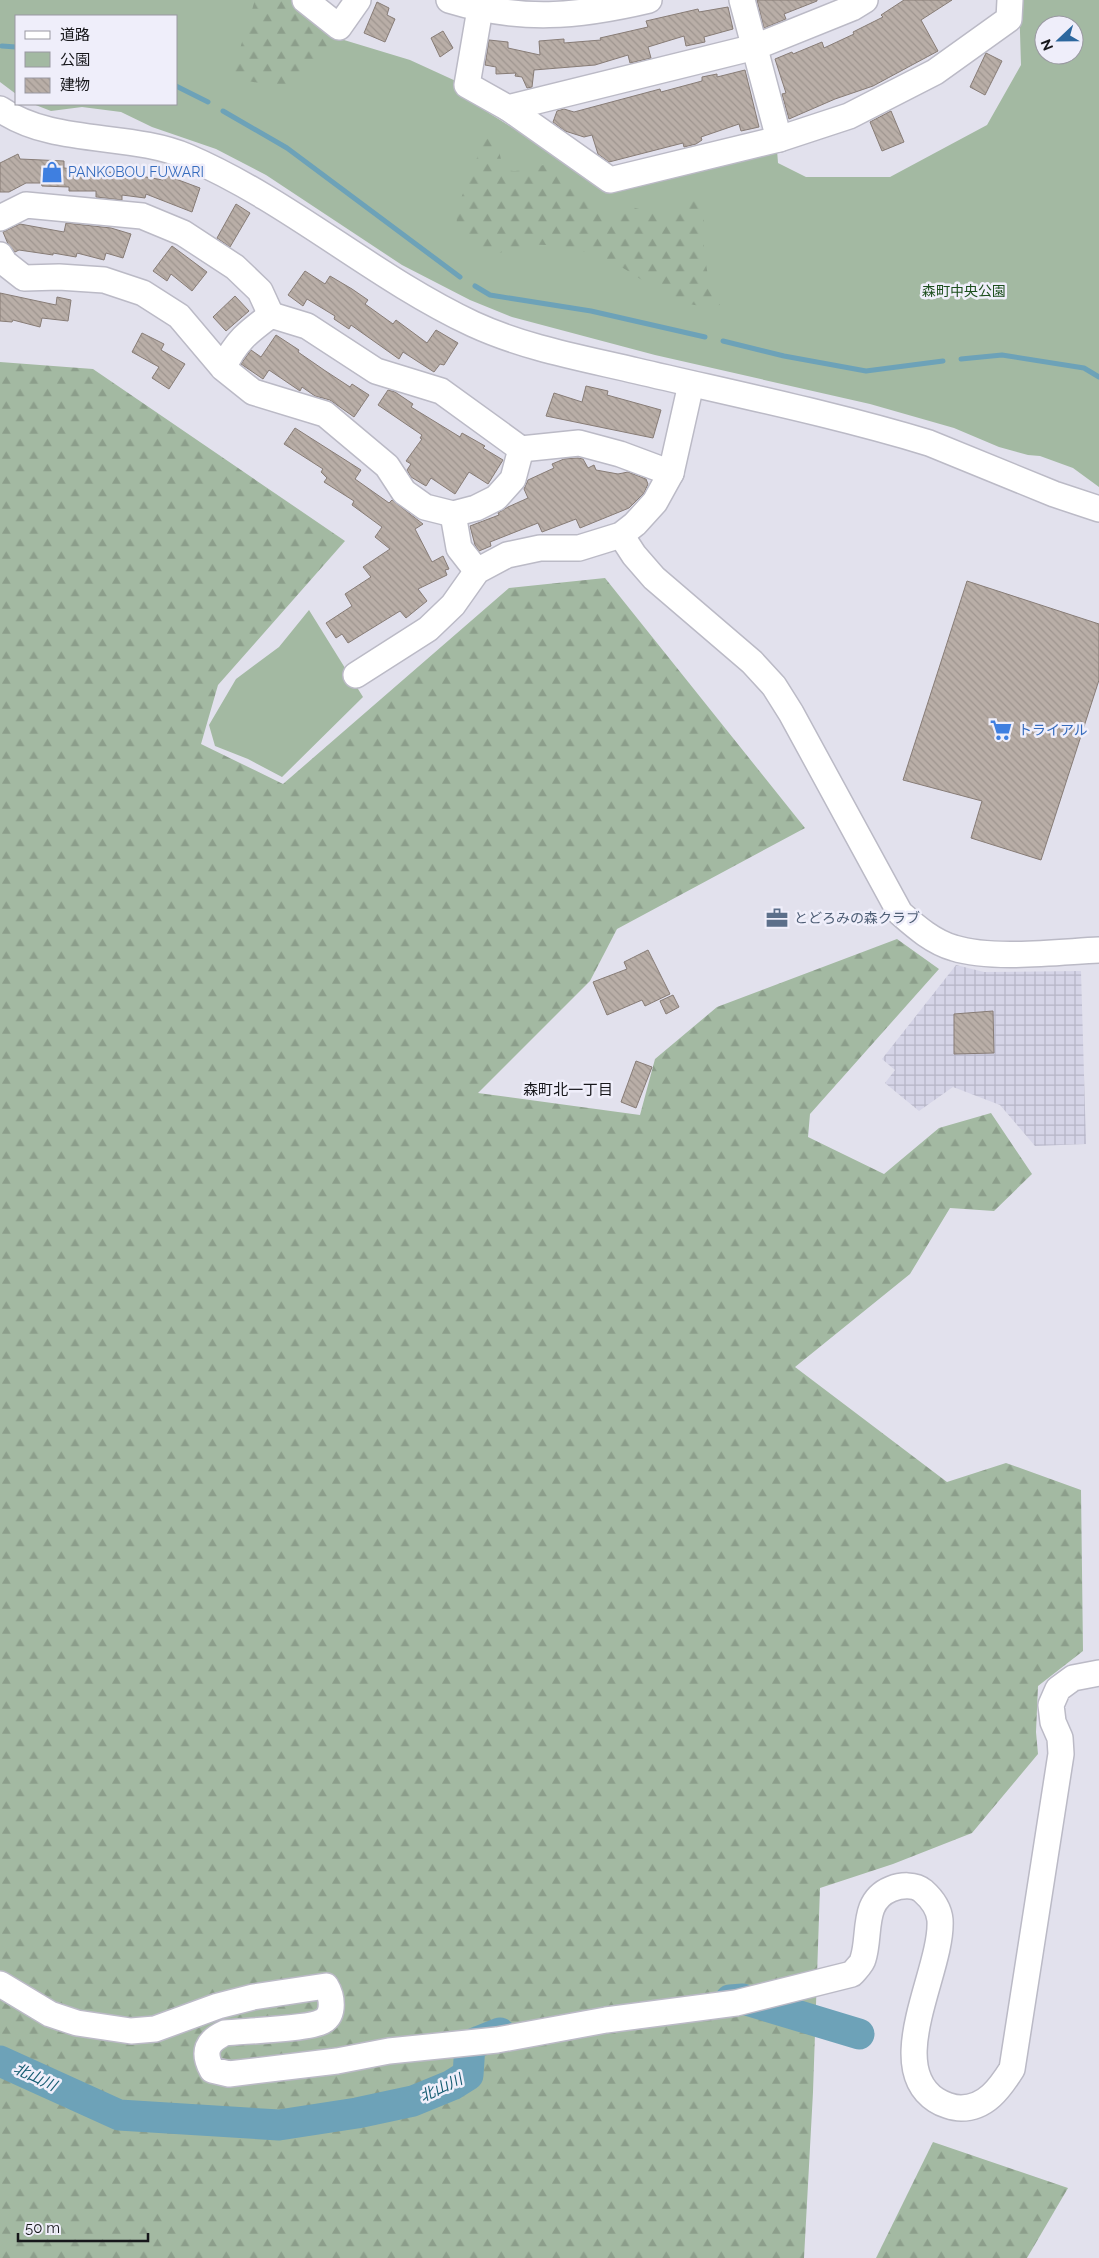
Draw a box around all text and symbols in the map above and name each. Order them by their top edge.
legend [15,15,178,105]
north arrow [1034,15,1084,65]
text: 道路 [60,26,90,44]
text: N [1038,37,1056,53]
text: 公園 [60,51,90,69]
text: 建物 [60,76,90,94]
shop icon: PANKOBOU FUWARI [39,159,65,185]
place label: PANKOBOU FUWARI [68,164,204,180]
park label: 森町中央公園 [922,283,1006,299]
supermarket icon: トライアル [988,717,1014,743]
place label: トライアル [1018,722,1088,738]
office icon: とどろみの森クラブ [764,905,790,931]
place label: とどろみの森クラブ [794,910,920,926]
district label: 森町北一丁目 [523,1081,613,1099]
water label: 北山川 [11,2059,61,2096]
water label: 北山川 [417,2069,467,2106]
scale bar [18,2210,148,2242]
text: 50 m [25,2219,60,2237]

